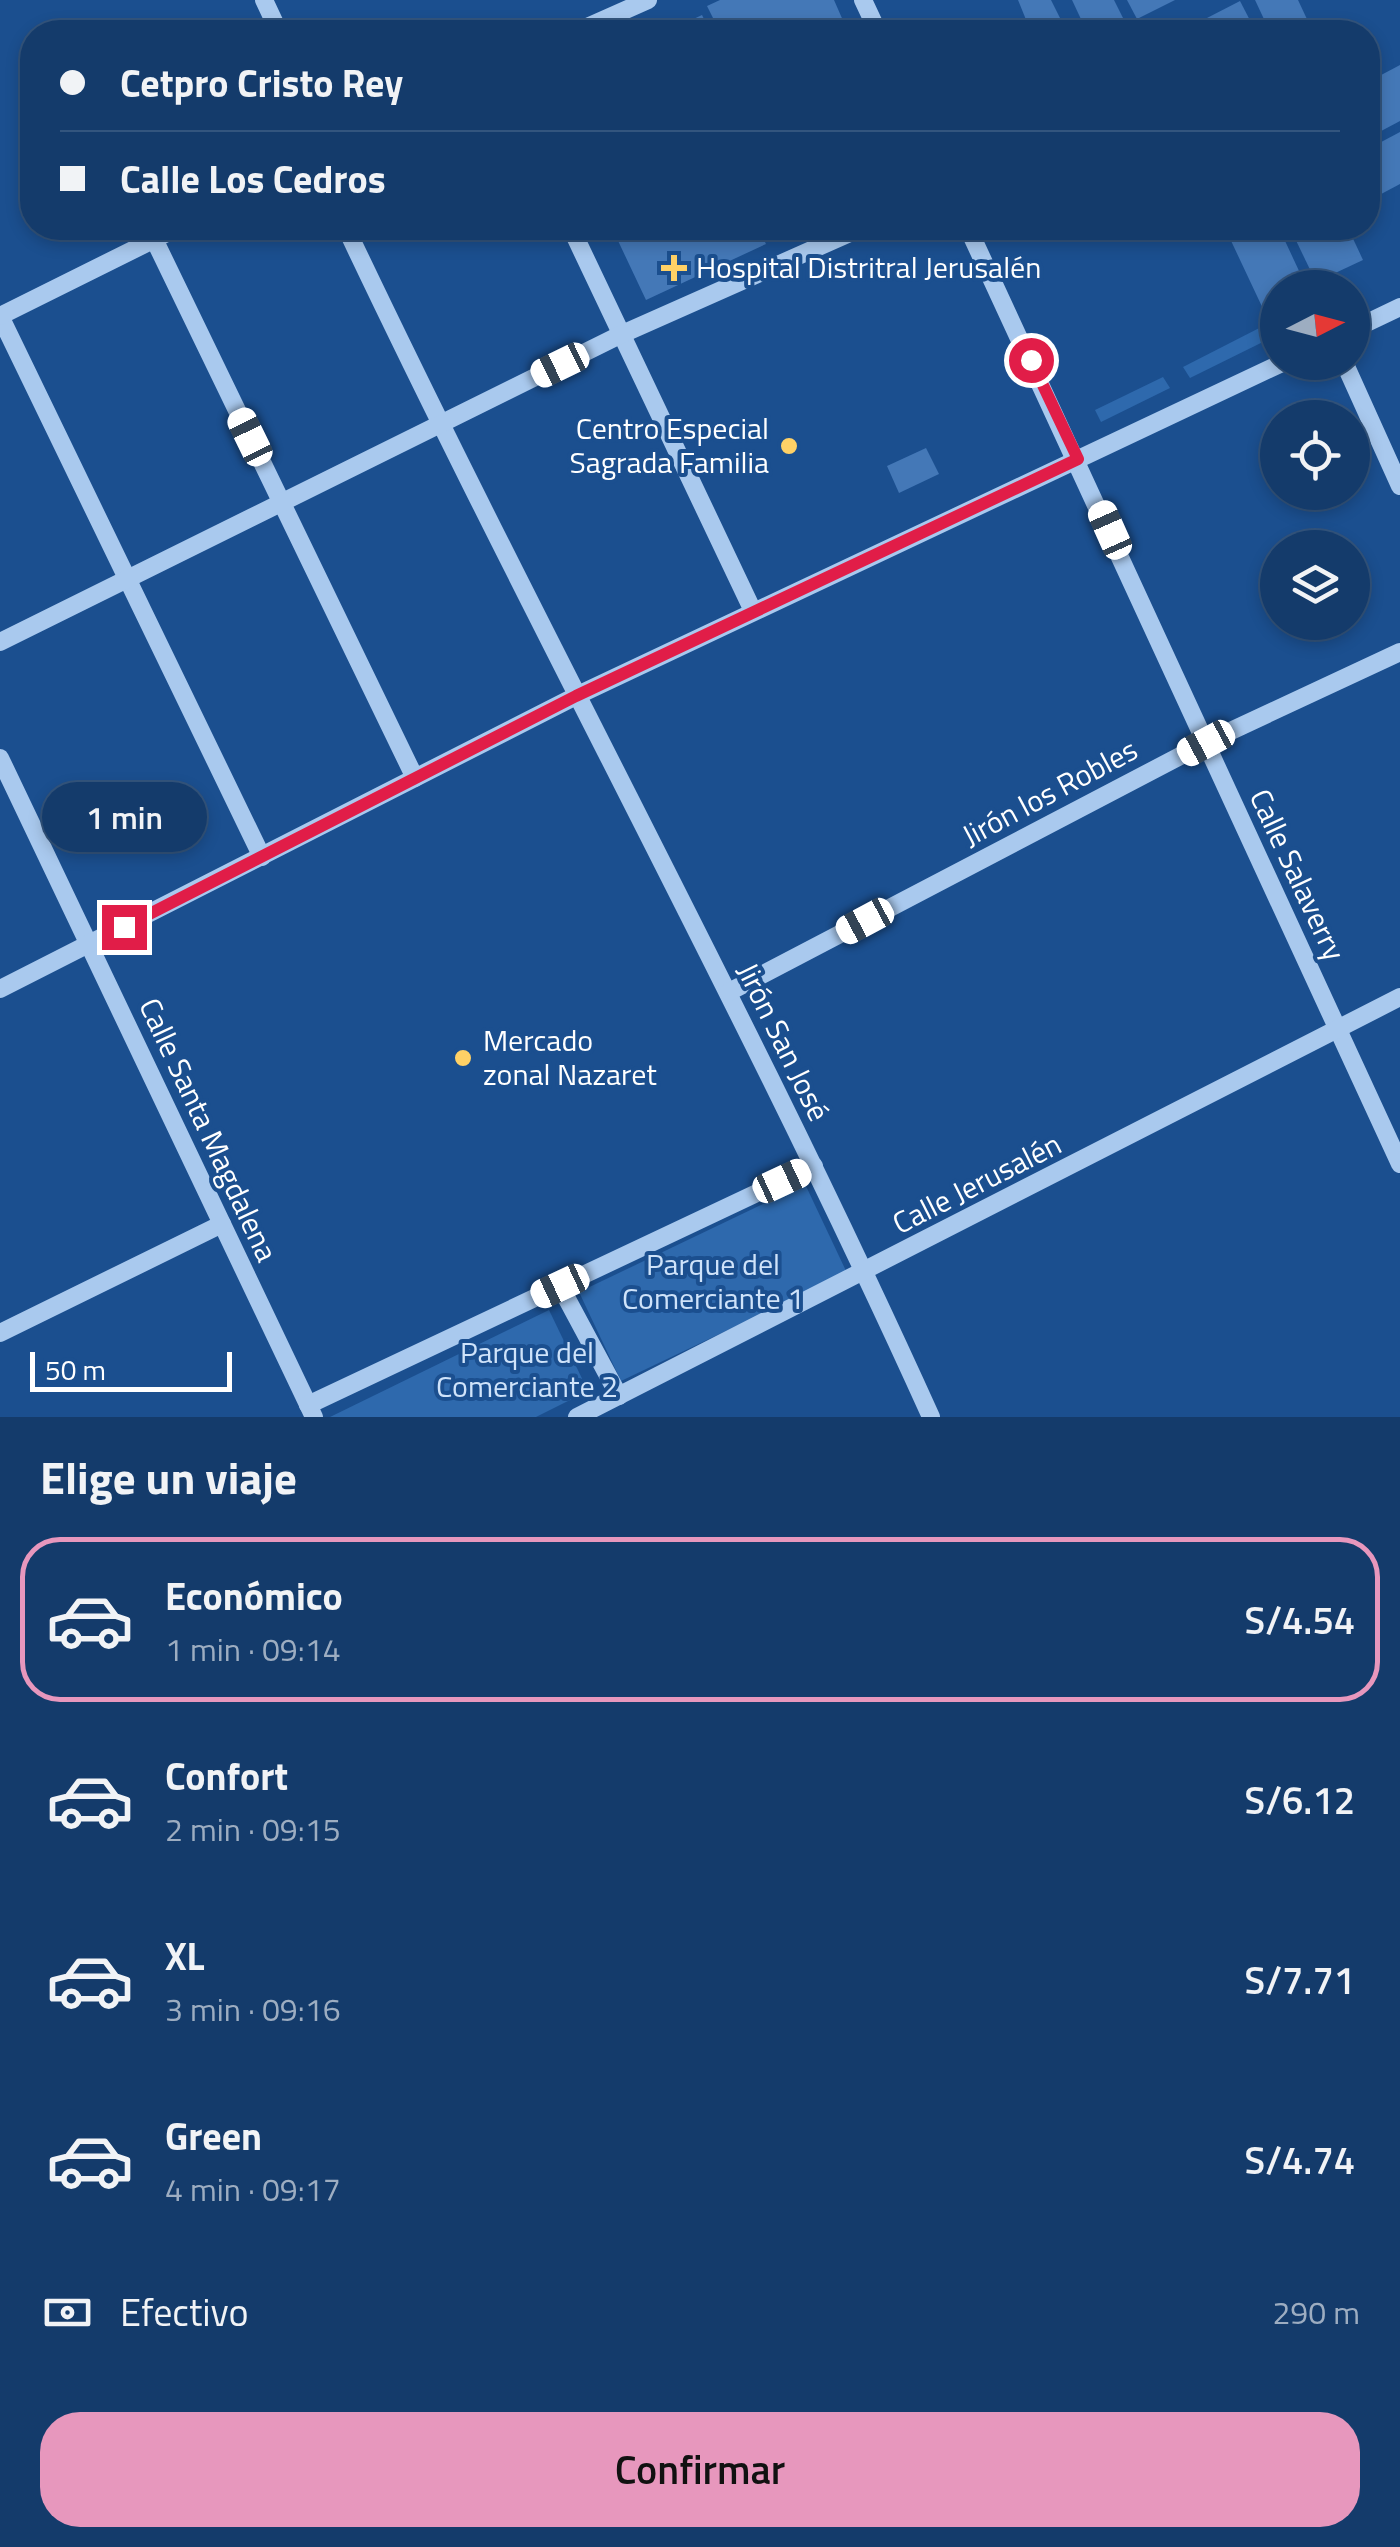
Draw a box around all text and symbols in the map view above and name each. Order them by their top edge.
text: Cetpro Cristo Rey [120,54,403,112]
text: Calle Los Cedros [120,150,386,208]
place label: Hospital Distritral Jerusalén [696,244,1041,290]
marker: Hospital Distritral Jerusalén [661,255,687,281]
north arrow [1260,270,1370,380]
map controls [1260,270,1370,640]
car [526,338,594,392]
route start [1009,338,1054,383]
button: locate [1260,400,1370,510]
car [223,403,277,471]
place label: Centro Especial Sagrada Familia [569,405,769,485]
marker: Centro Especial Sagrada Familia [778,435,800,457]
car [1084,496,1136,564]
button: layers [1260,530,1370,640]
car [1172,716,1240,770]
street label: Jirón los Robles [954,726,1146,858]
street label: Calle Salaverry [1238,781,1358,968]
callout: 1 min [42,782,206,852]
text: 1 min [86,793,163,841]
car [831,894,899,948]
route end [102,905,147,950]
street label: Jirón San José [726,954,842,1129]
street label: Calle Santa Magdalena [128,990,290,1269]
place label: Mercado zonal Nazaret [483,1017,657,1097]
marker: Mercado zonal Nazaret [452,1047,474,1069]
street label: Calle Jerusalén [884,1121,1069,1245]
car [748,1155,816,1207]
park label: Parque del Comerciante 1 [622,1241,804,1321]
car [526,1260,594,1312]
park label: Parque del Comerciante 2 [436,1329,618,1409]
scale bar [30,1347,232,1392]
text: 50 m [45,1348,106,1391]
text: Elige un viaje [40,1443,297,1511]
text: Económico [165,1567,343,1625]
icon: car [45,1575,135,1665]
text: S/4.54 [1245,1591,1355,1649]
text: 1 min · 09:14 [165,1625,341,1673]
text: Confort [165,1747,288,1805]
icon: car [45,1755,135,1845]
text: S/6.12 [1245,1771,1355,1829]
text: 2 min · 09:15 [165,1805,341,1853]
text: XL [165,1927,205,1985]
icon: car [45,1935,135,2025]
text: S/7.71 [1245,1951,1355,2009]
text: 3 min · 09:16 [165,1985,341,2033]
text: Green [165,2107,262,2165]
icon: car [45,2115,135,2205]
text: S/4.74 [1245,2131,1355,2189]
text: 4 min · 09:17 [165,2165,341,2213]
text: Efectivo [120,2283,249,2341]
icon: cash [40,2285,95,2340]
text: 290 m [1272,2288,1360,2336]
button: Confirmar [40,2412,1360,2527]

